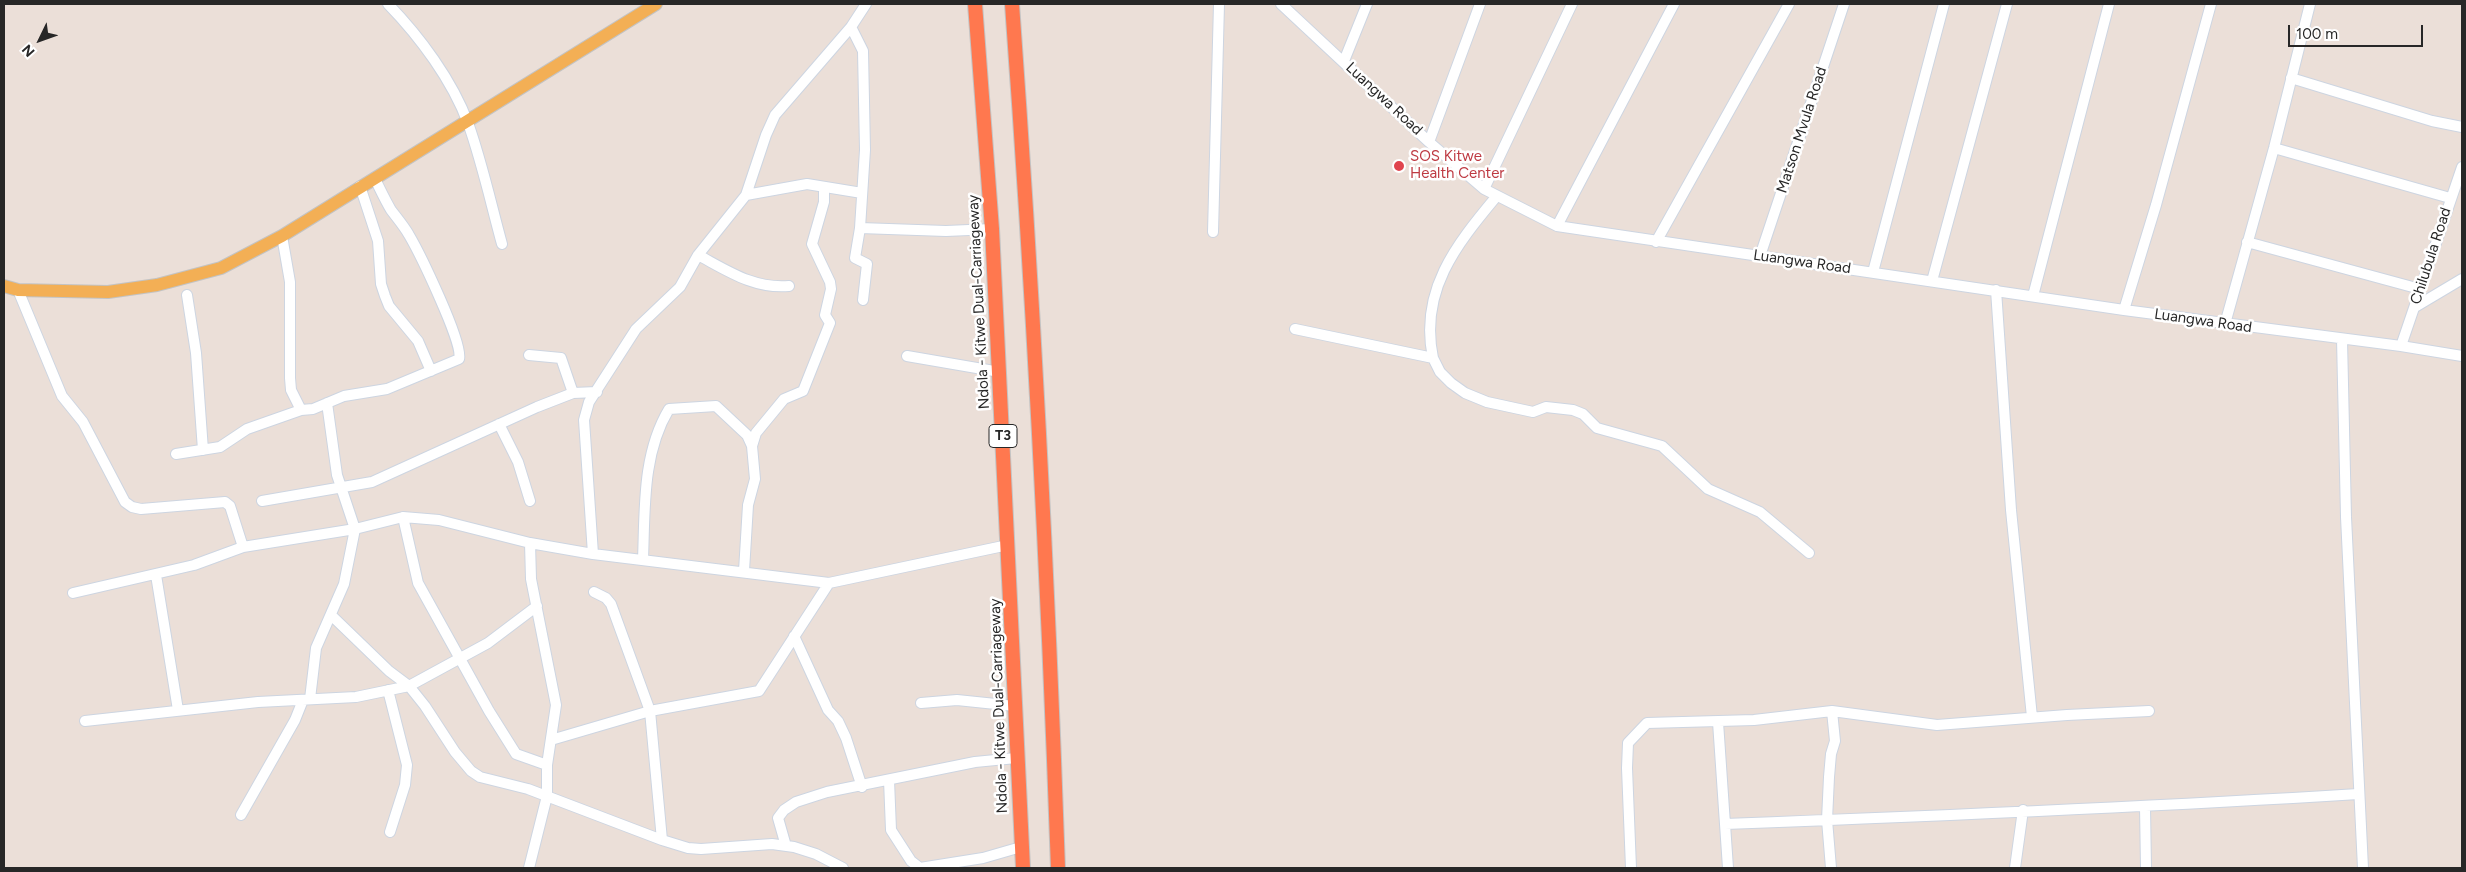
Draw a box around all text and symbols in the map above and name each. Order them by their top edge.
north arrow [15,15,65,65]
scale bar [2291,15,2426,47]
text: 100 m [2296,25,2338,43]
text: N [19,41,38,60]
street label: Luangwa Road [1342,59,1426,139]
street label: Matson Mvula Road [1773,65,1831,195]
place label: SOS Kitwe Health Center [1410,148,1504,183]
marker: SOS Kitwe Health Center [1392,159,1406,173]
street label: Ndola - Kitwe Dual-Carriageway [964,194,994,410]
street label: Chilubula Road [2407,205,2455,307]
street label: Luangwa Road [1752,246,1852,278]
street label: Luangwa Road [2153,305,2253,337]
road number: T3 [989,424,1017,448]
street label: Ndola - Kitwe Dual-Carriageway [986,598,1012,814]

